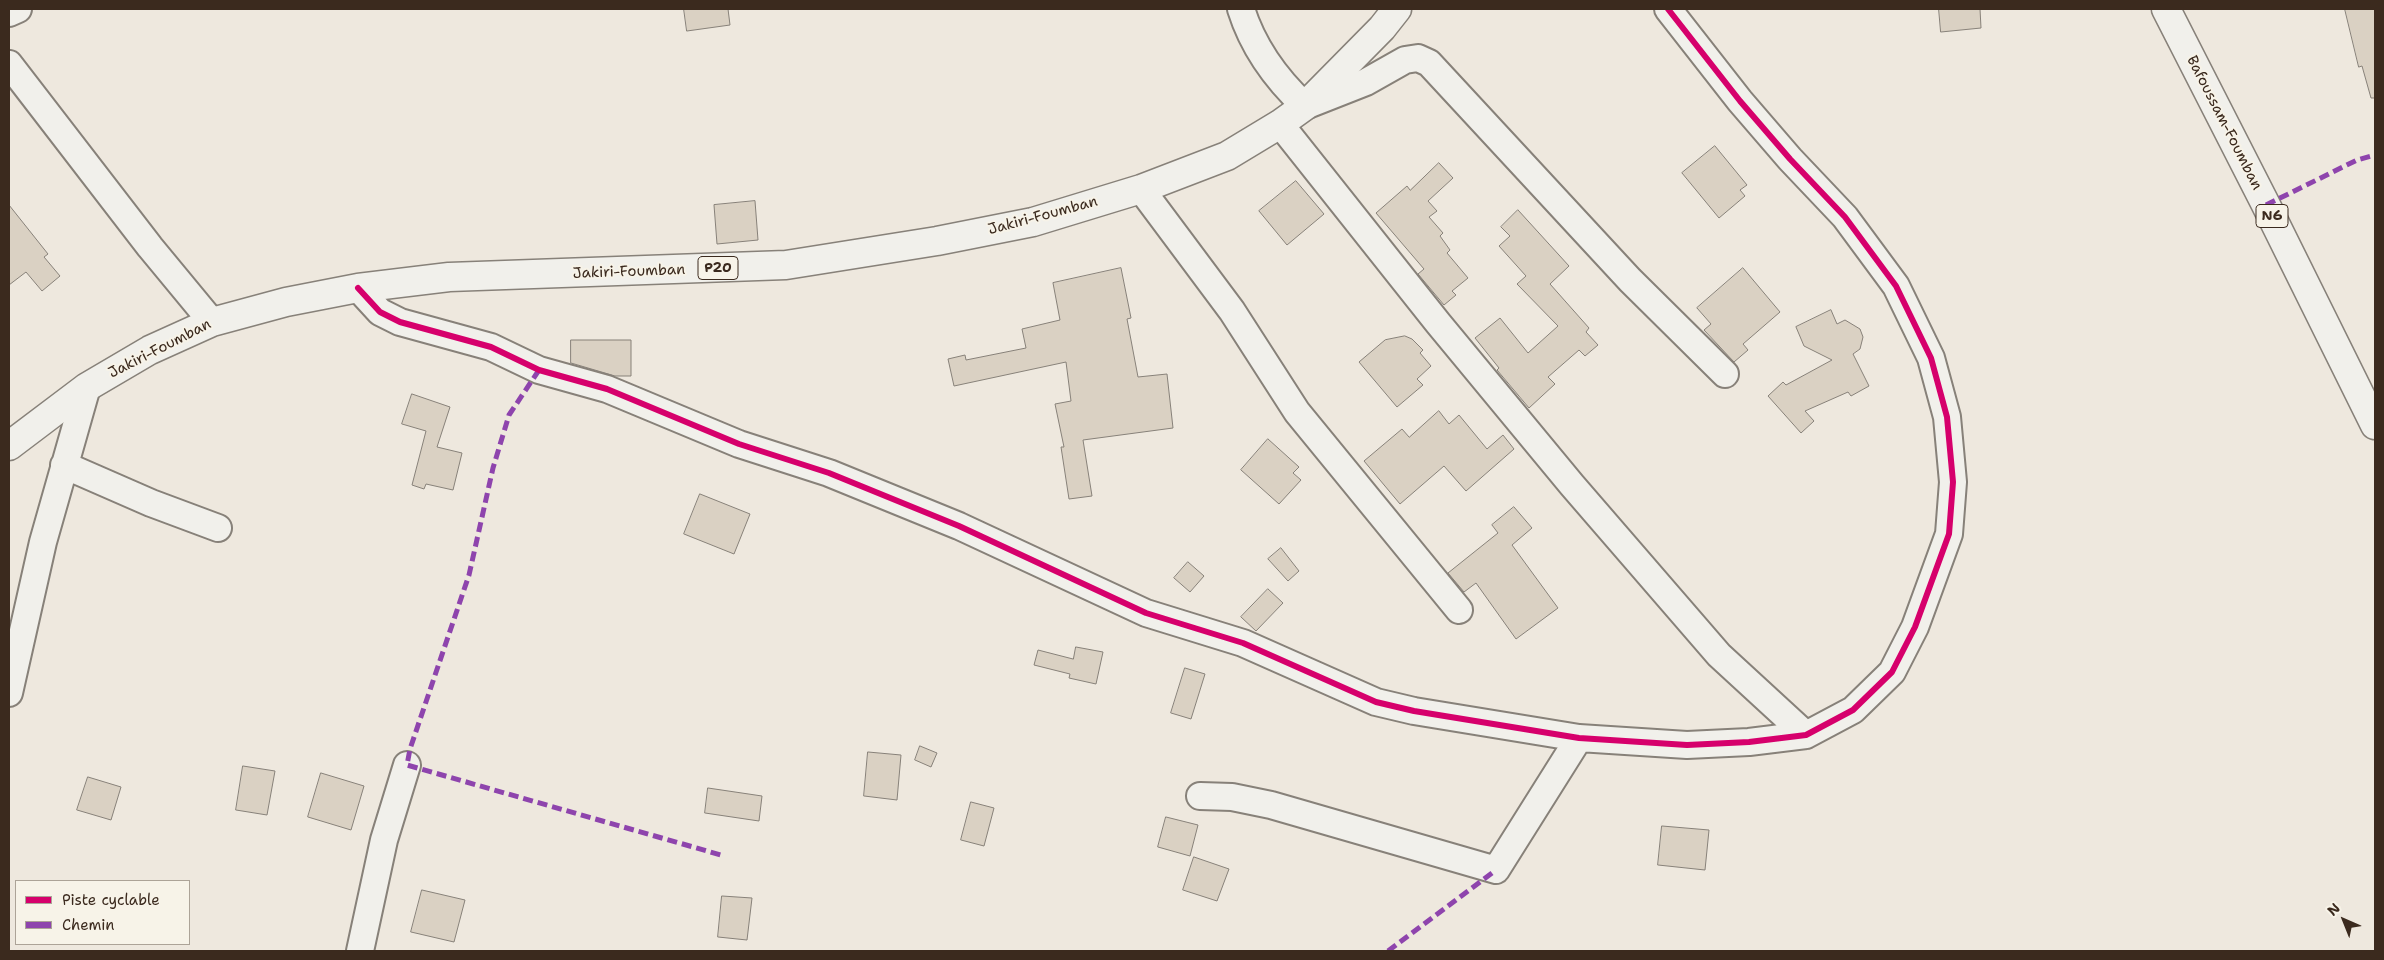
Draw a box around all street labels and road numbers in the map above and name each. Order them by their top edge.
street label: Bafoussam-Foumban [2182,53,2266,193]
street label: Jakiri-Foumban [986,193,1100,239]
road number: N6 [2256,205,2288,228]
road number: P20 [698,256,738,280]
street label: Jakiri-Foumban [572,261,686,283]
street label: Jakiri-Foumban [106,315,214,383]

